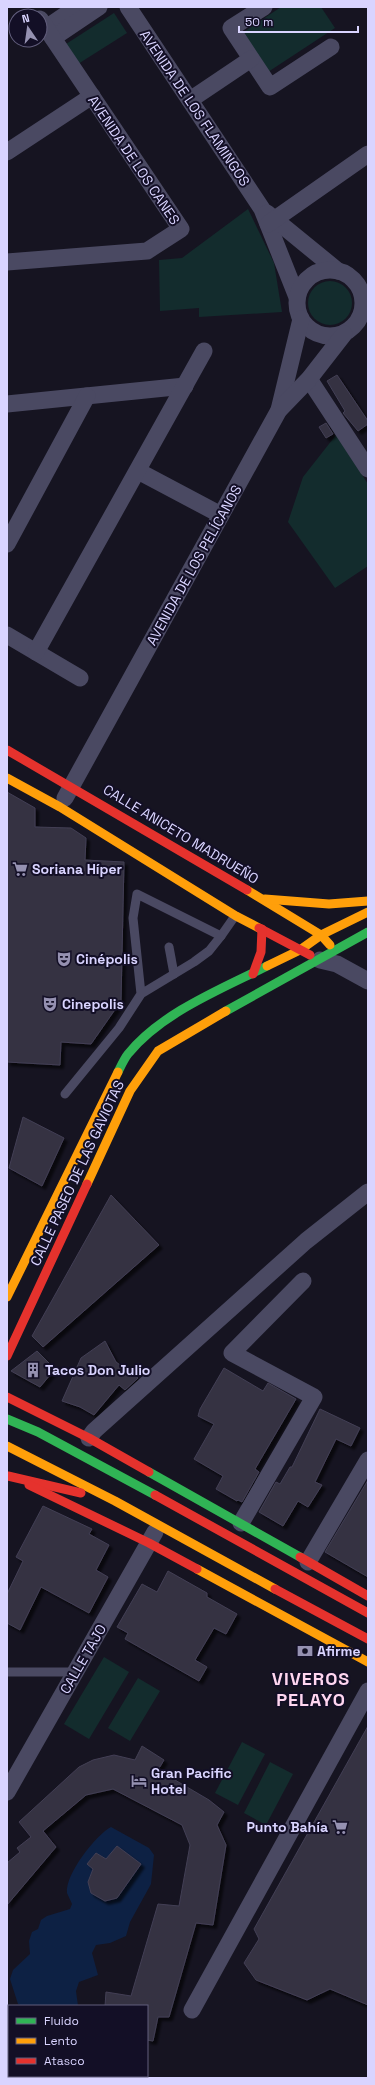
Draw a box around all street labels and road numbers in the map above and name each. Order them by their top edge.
street label: AVENIDA DE LOS FLAMINGOS [136,27,254,189]
street label: AVENIDA DE LOS CANES [84,92,184,228]
street label: AVENIDA DE LOS PELÍCANOS [142,482,246,648]
street label: CALLE ANICETO MADRUEÑO [100,780,262,888]
street label: CALLE PASEO DE LAS GAVIOTAS [26,1077,128,1269]
street label: CALLE TAJO [56,1621,110,1697]

